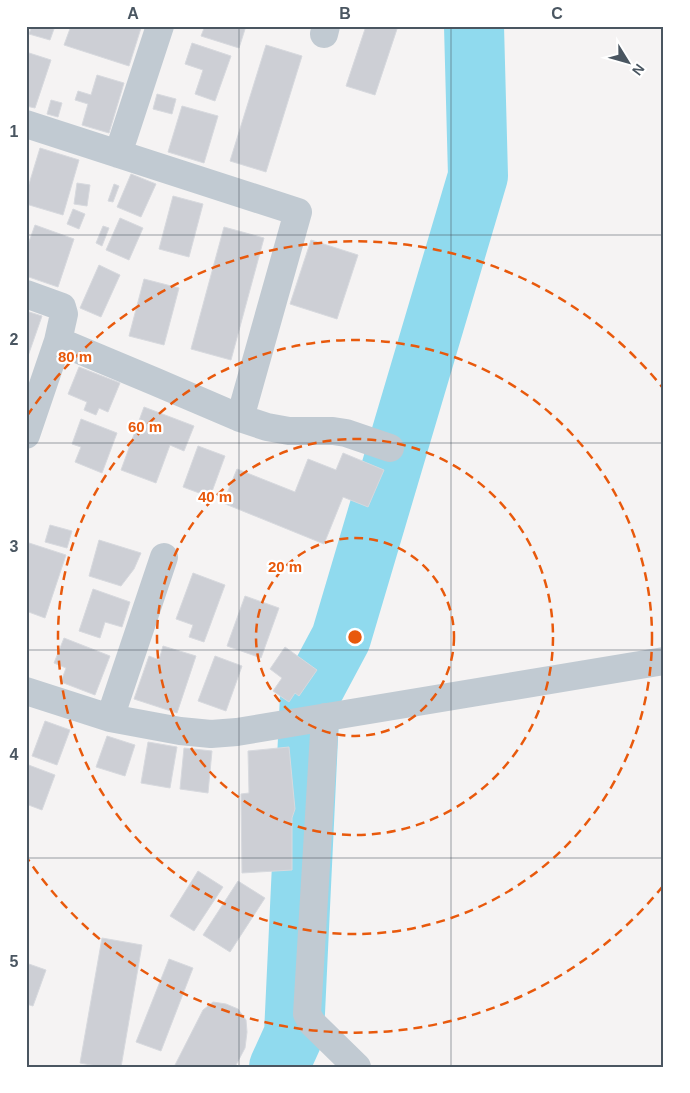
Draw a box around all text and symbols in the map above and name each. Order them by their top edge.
text: A [127,5,139,22]
text: B [339,5,351,22]
text: C [551,5,563,22]
north arrow [602,38,652,88]
text: N [629,61,648,79]
text: 1 [10,123,19,140]
text: 2 [10,331,19,348]
text: 80 m [58,348,92,365]
text: 60 m [128,418,162,435]
text: 40 m [198,488,232,505]
text: 3 [10,538,19,555]
text: 20 m [268,558,302,575]
centre of rings [346,628,364,646]
text: 4 [10,746,19,763]
text: 5 [10,953,19,970]

